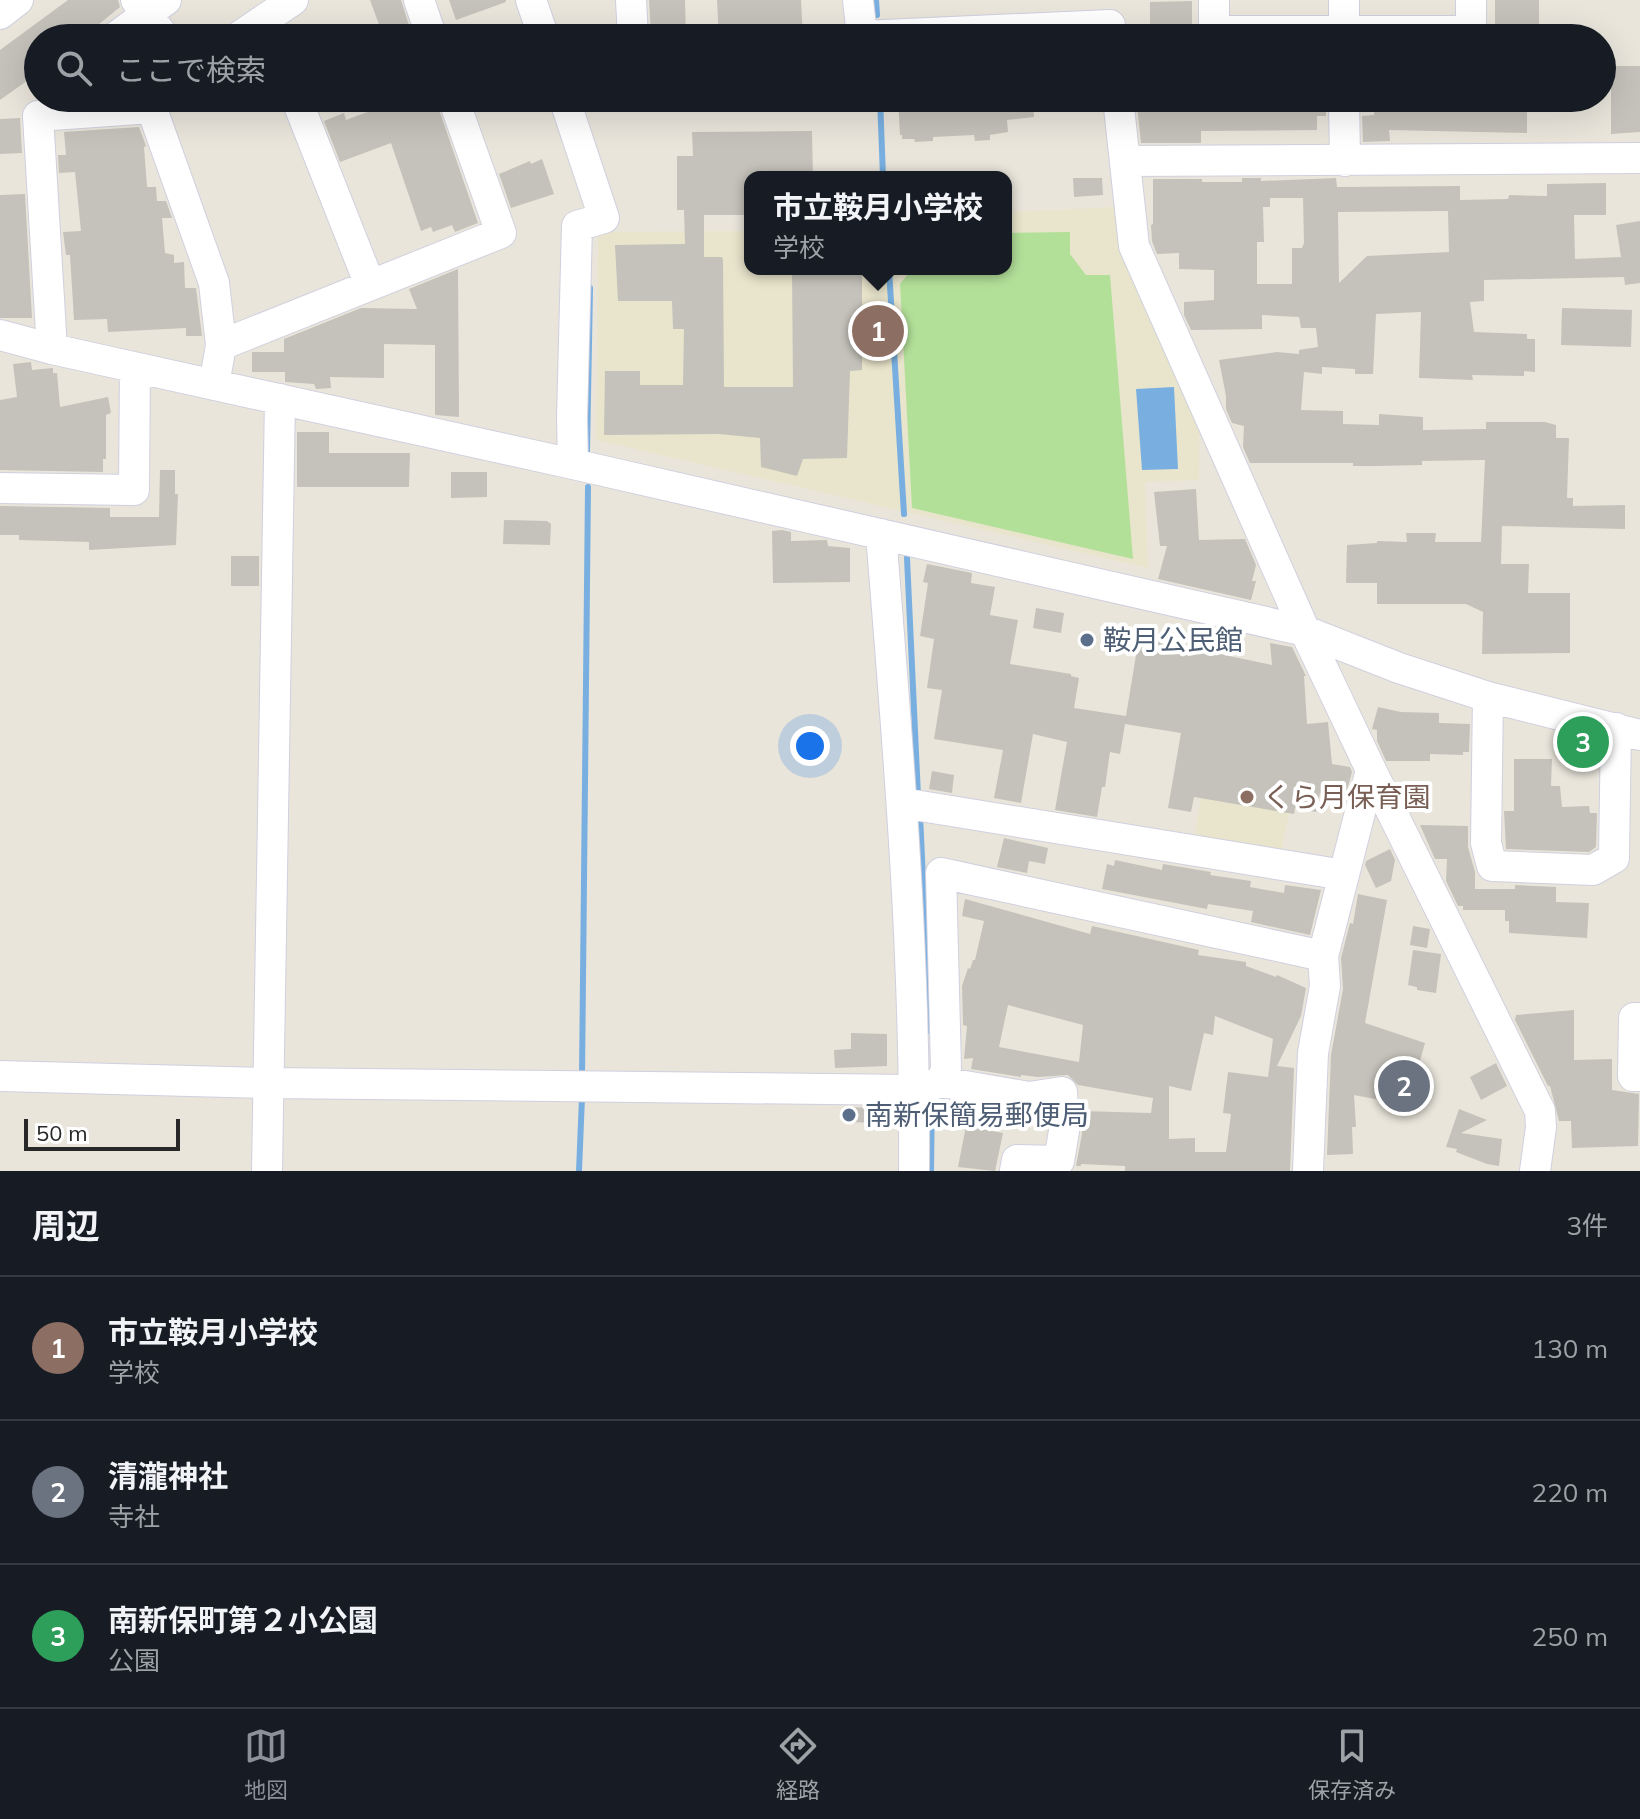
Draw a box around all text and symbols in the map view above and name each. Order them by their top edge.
search box [24,24,1616,112]
icon: search [52,46,96,90]
text: ここで検索 [116,51,266,89]
popup [744,171,1012,275]
text: 市立鞍月小学校 [773,188,983,226]
text: 学校 [773,231,825,264]
pin: 1 [852,301,904,361]
place label: 鞍月公民館 [1103,622,1243,657]
marker: 鞍月公民館 [1078,631,1096,649]
pin: 3 [1557,712,1609,772]
your location [790,726,830,766]
place label: くら月保育園 [1263,779,1431,814]
marker: くら月保育園 [1238,788,1256,806]
pin: 2 [1378,1056,1430,1116]
place label: 南新保簡易郵便局 [865,1097,1089,1132]
marker: 南新保簡易郵便局 [840,1106,858,1124]
scale bar [24,1115,180,1151]
text: 50 m [36,1119,87,1147]
text: 周辺 [32,1204,100,1247]
text: 3件 [1566,1209,1608,1242]
text: 市立鞍月小学校 [108,1313,318,1351]
text: 1 [50,1332,66,1365]
text: 130 m [1532,1332,1608,1365]
text: 学校 [108,1356,160,1389]
text: 清瀧神社 [108,1457,228,1495]
text: 2 [50,1476,66,1509]
text: 220 m [1532,1476,1608,1509]
text: 寺社 [108,1500,160,1533]
text: 南新保町第２小公園 [108,1601,378,1639]
text: 3 [50,1620,66,1653]
text: 250 m [1532,1620,1608,1653]
text: 公園 [108,1644,160,1677]
tab: 地図 [244,1724,288,1804]
tab: 経路 [776,1724,820,1804]
tab: 保存済み [1308,1724,1396,1804]

